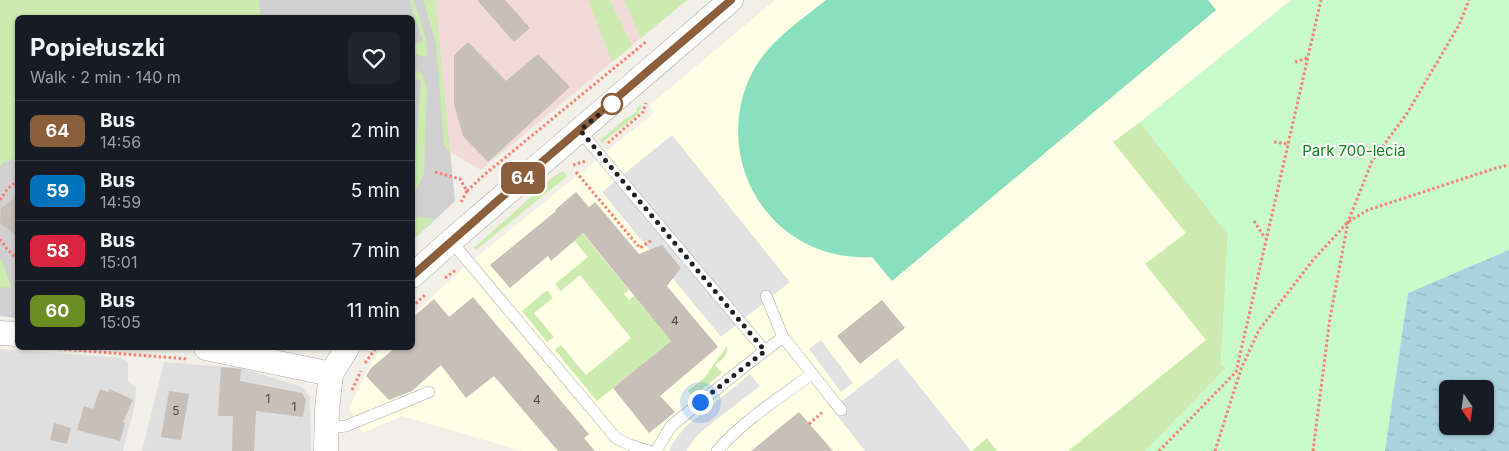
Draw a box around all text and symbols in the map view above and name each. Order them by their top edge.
button: heart [348,32,400,84]
text: Popiełuszki [30,33,165,62]
text: Walk · 2 min · 140 m [30,67,181,87]
unlabelled marker [601,93,623,115]
text: Bus [100,109,135,132]
text: 2 min [351,119,400,142]
text: 64 [46,120,69,141]
text: 14:56 [100,132,141,152]
park label: Park 700-lecia [1302,141,1406,160]
line badge: 64 [500,162,546,194]
text: 64 [511,167,535,188]
text: Bus [100,169,135,192]
text: 5 min [351,179,400,202]
text: 59 [46,180,69,201]
text: 14:59 [100,192,141,212]
text: Bus [100,229,135,252]
text: 7 min [351,239,400,262]
text: 58 [46,240,69,261]
text: 15:01 [100,252,137,272]
text: Bus [100,289,135,312]
text: 11 min [347,299,400,322]
text: 60 [46,300,69,321]
text: 15:05 [100,312,141,332]
house number: 4 [671,313,679,328]
north arrow [1439,380,1494,435]
map controls [1439,380,1494,435]
your location [688,390,713,415]
house number: 1 [266,391,270,406]
house number: 4 [533,392,541,407]
house number: 1 [292,399,296,414]
house number: 5 [172,403,180,418]

